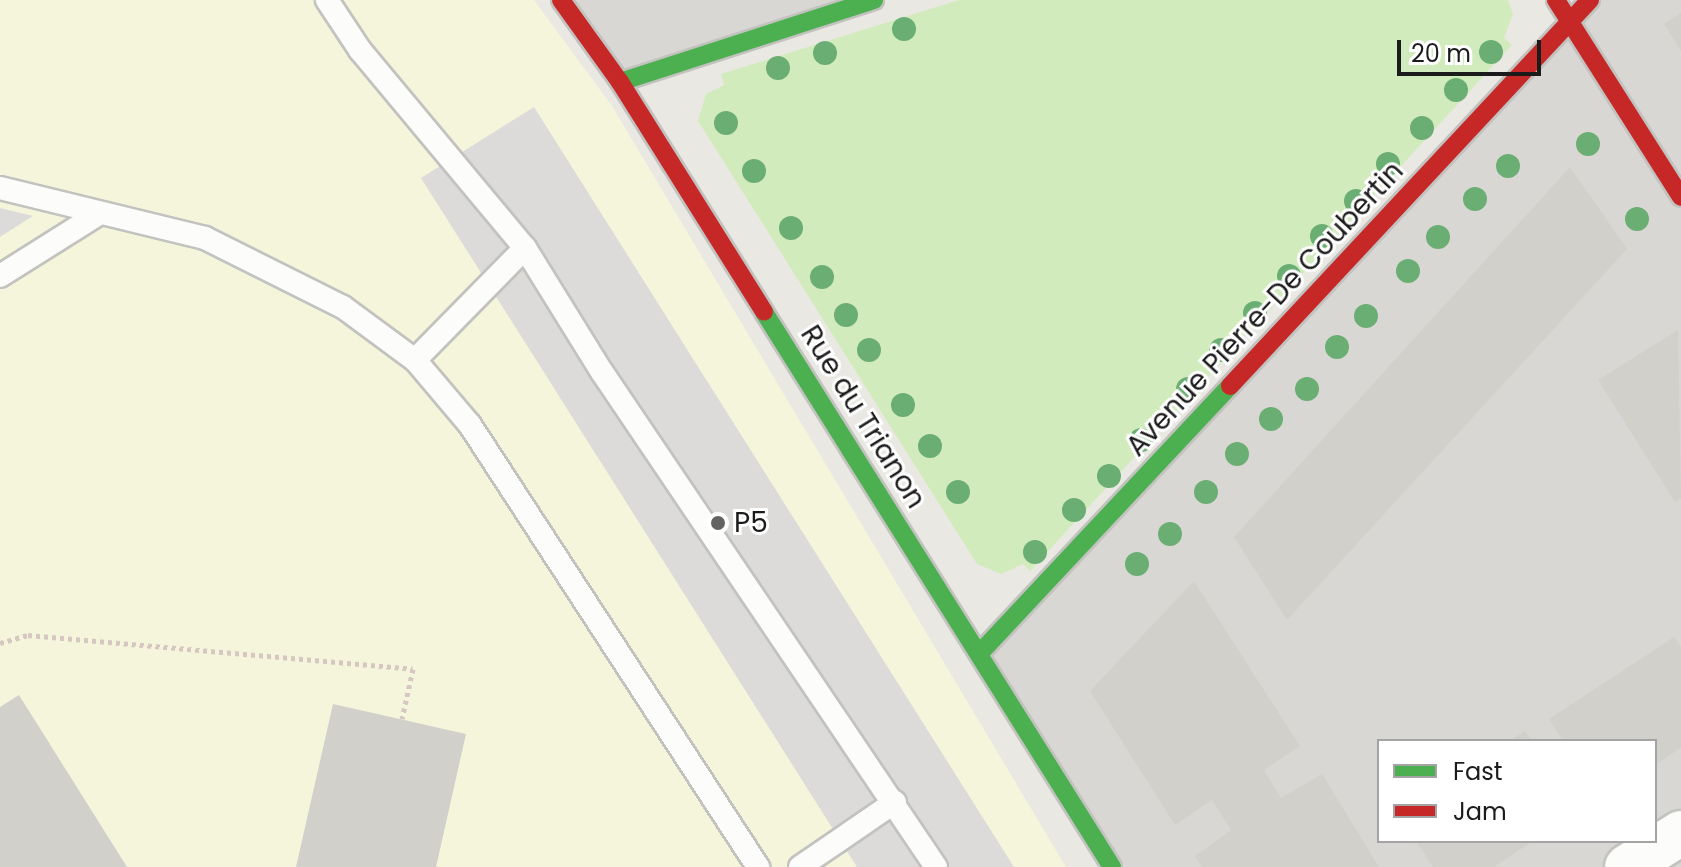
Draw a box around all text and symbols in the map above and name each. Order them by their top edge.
scale bar [1401,24,1545,74]
text: 20 m [1411,37,1471,70]
street label: Avenue Pierre-De Coubertin [1120,155,1410,463]
street label: Rue du Trianon [793,319,933,515]
place label: P5 [734,506,768,540]
marker: P5 [709,514,727,532]
legend [1377,739,1657,843]
text: Fast [1453,755,1503,788]
text: Jam [1453,795,1507,828]

